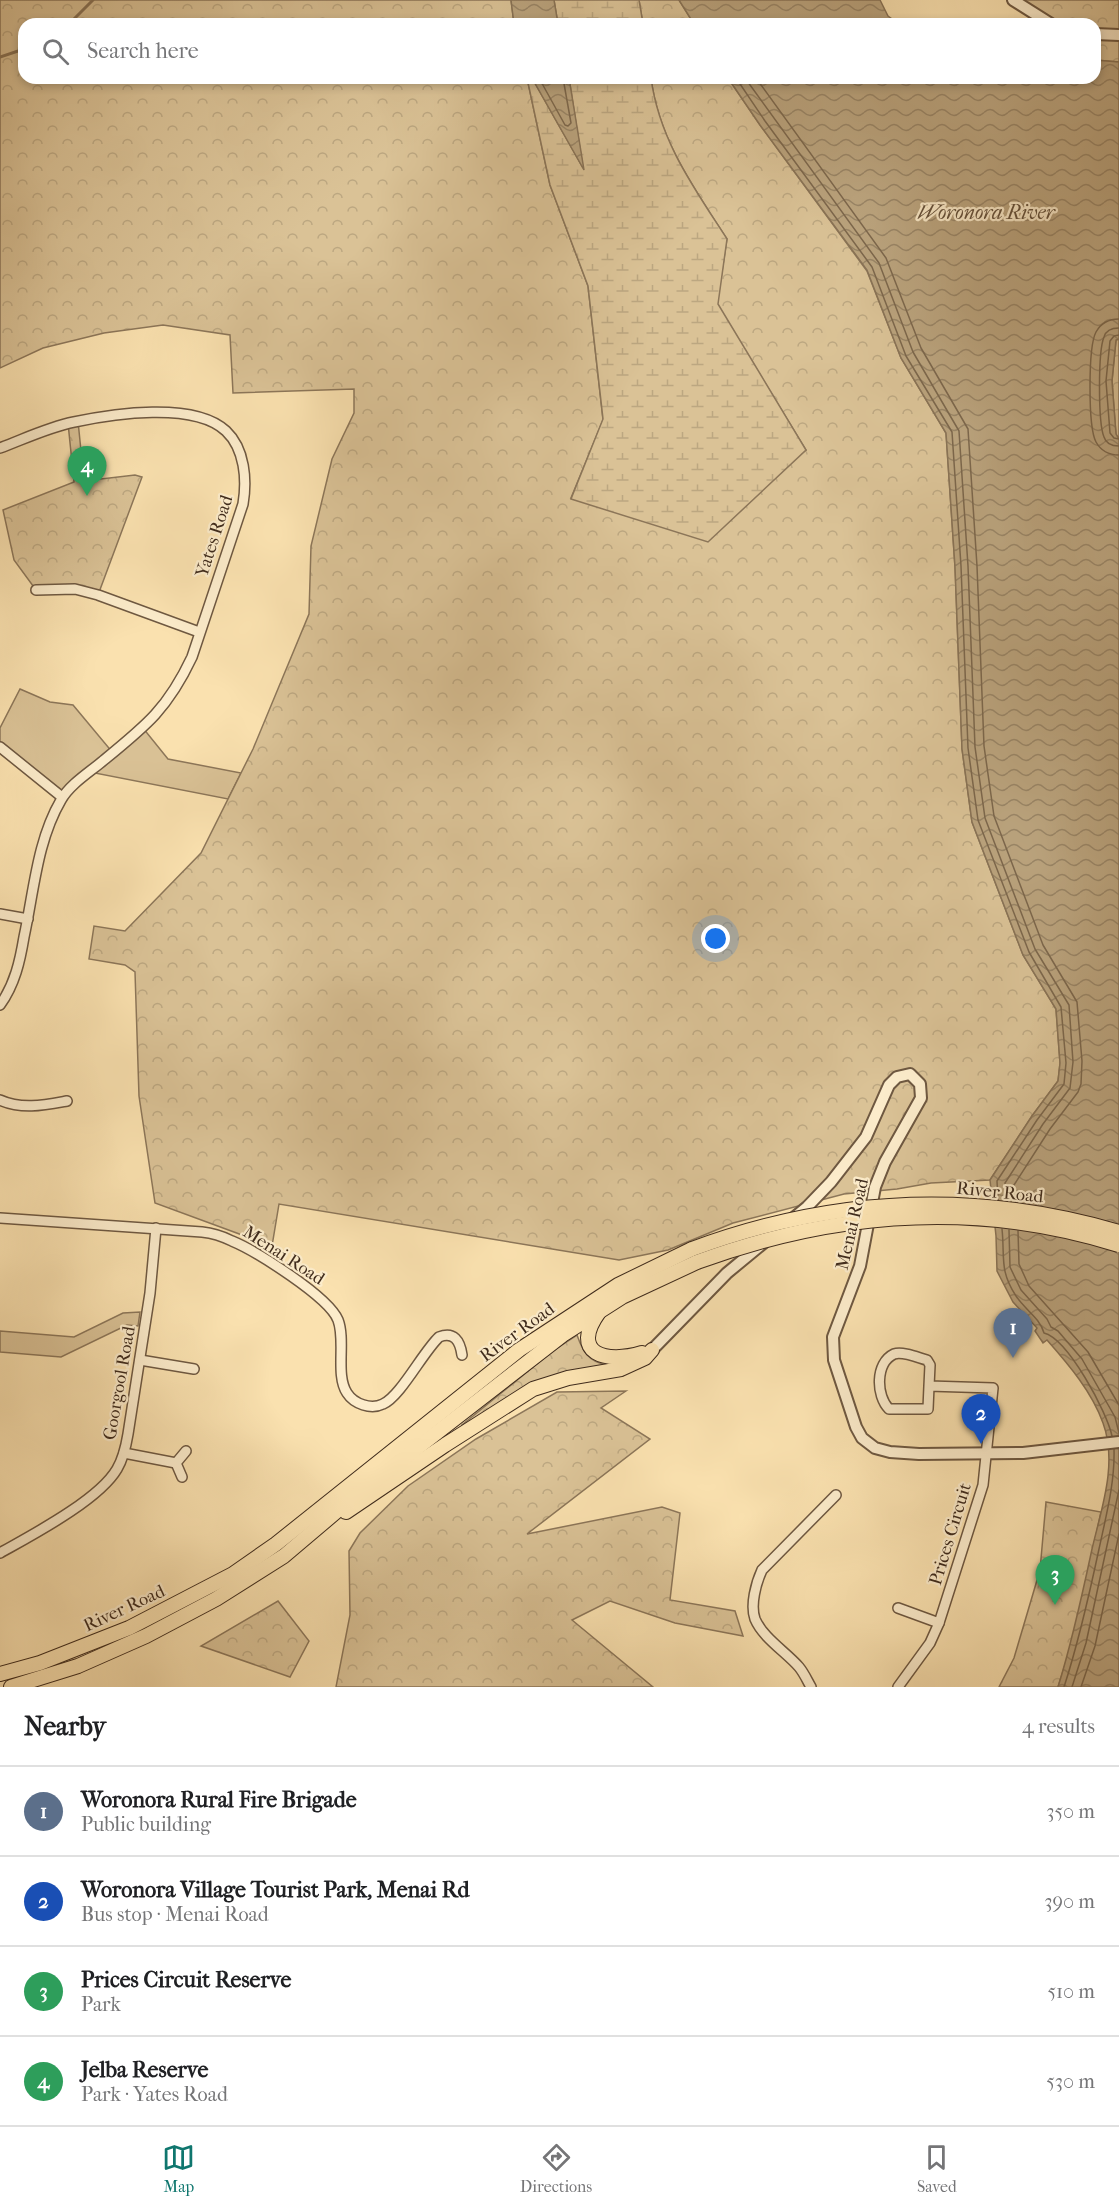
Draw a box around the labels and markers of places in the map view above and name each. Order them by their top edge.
pin: 4 [68,446,106,496]
pin: 1 [994,1308,1032,1358]
pin: 2 [962,1394,1000,1444]
pin: 3 [1036,1556,1074,1605]

